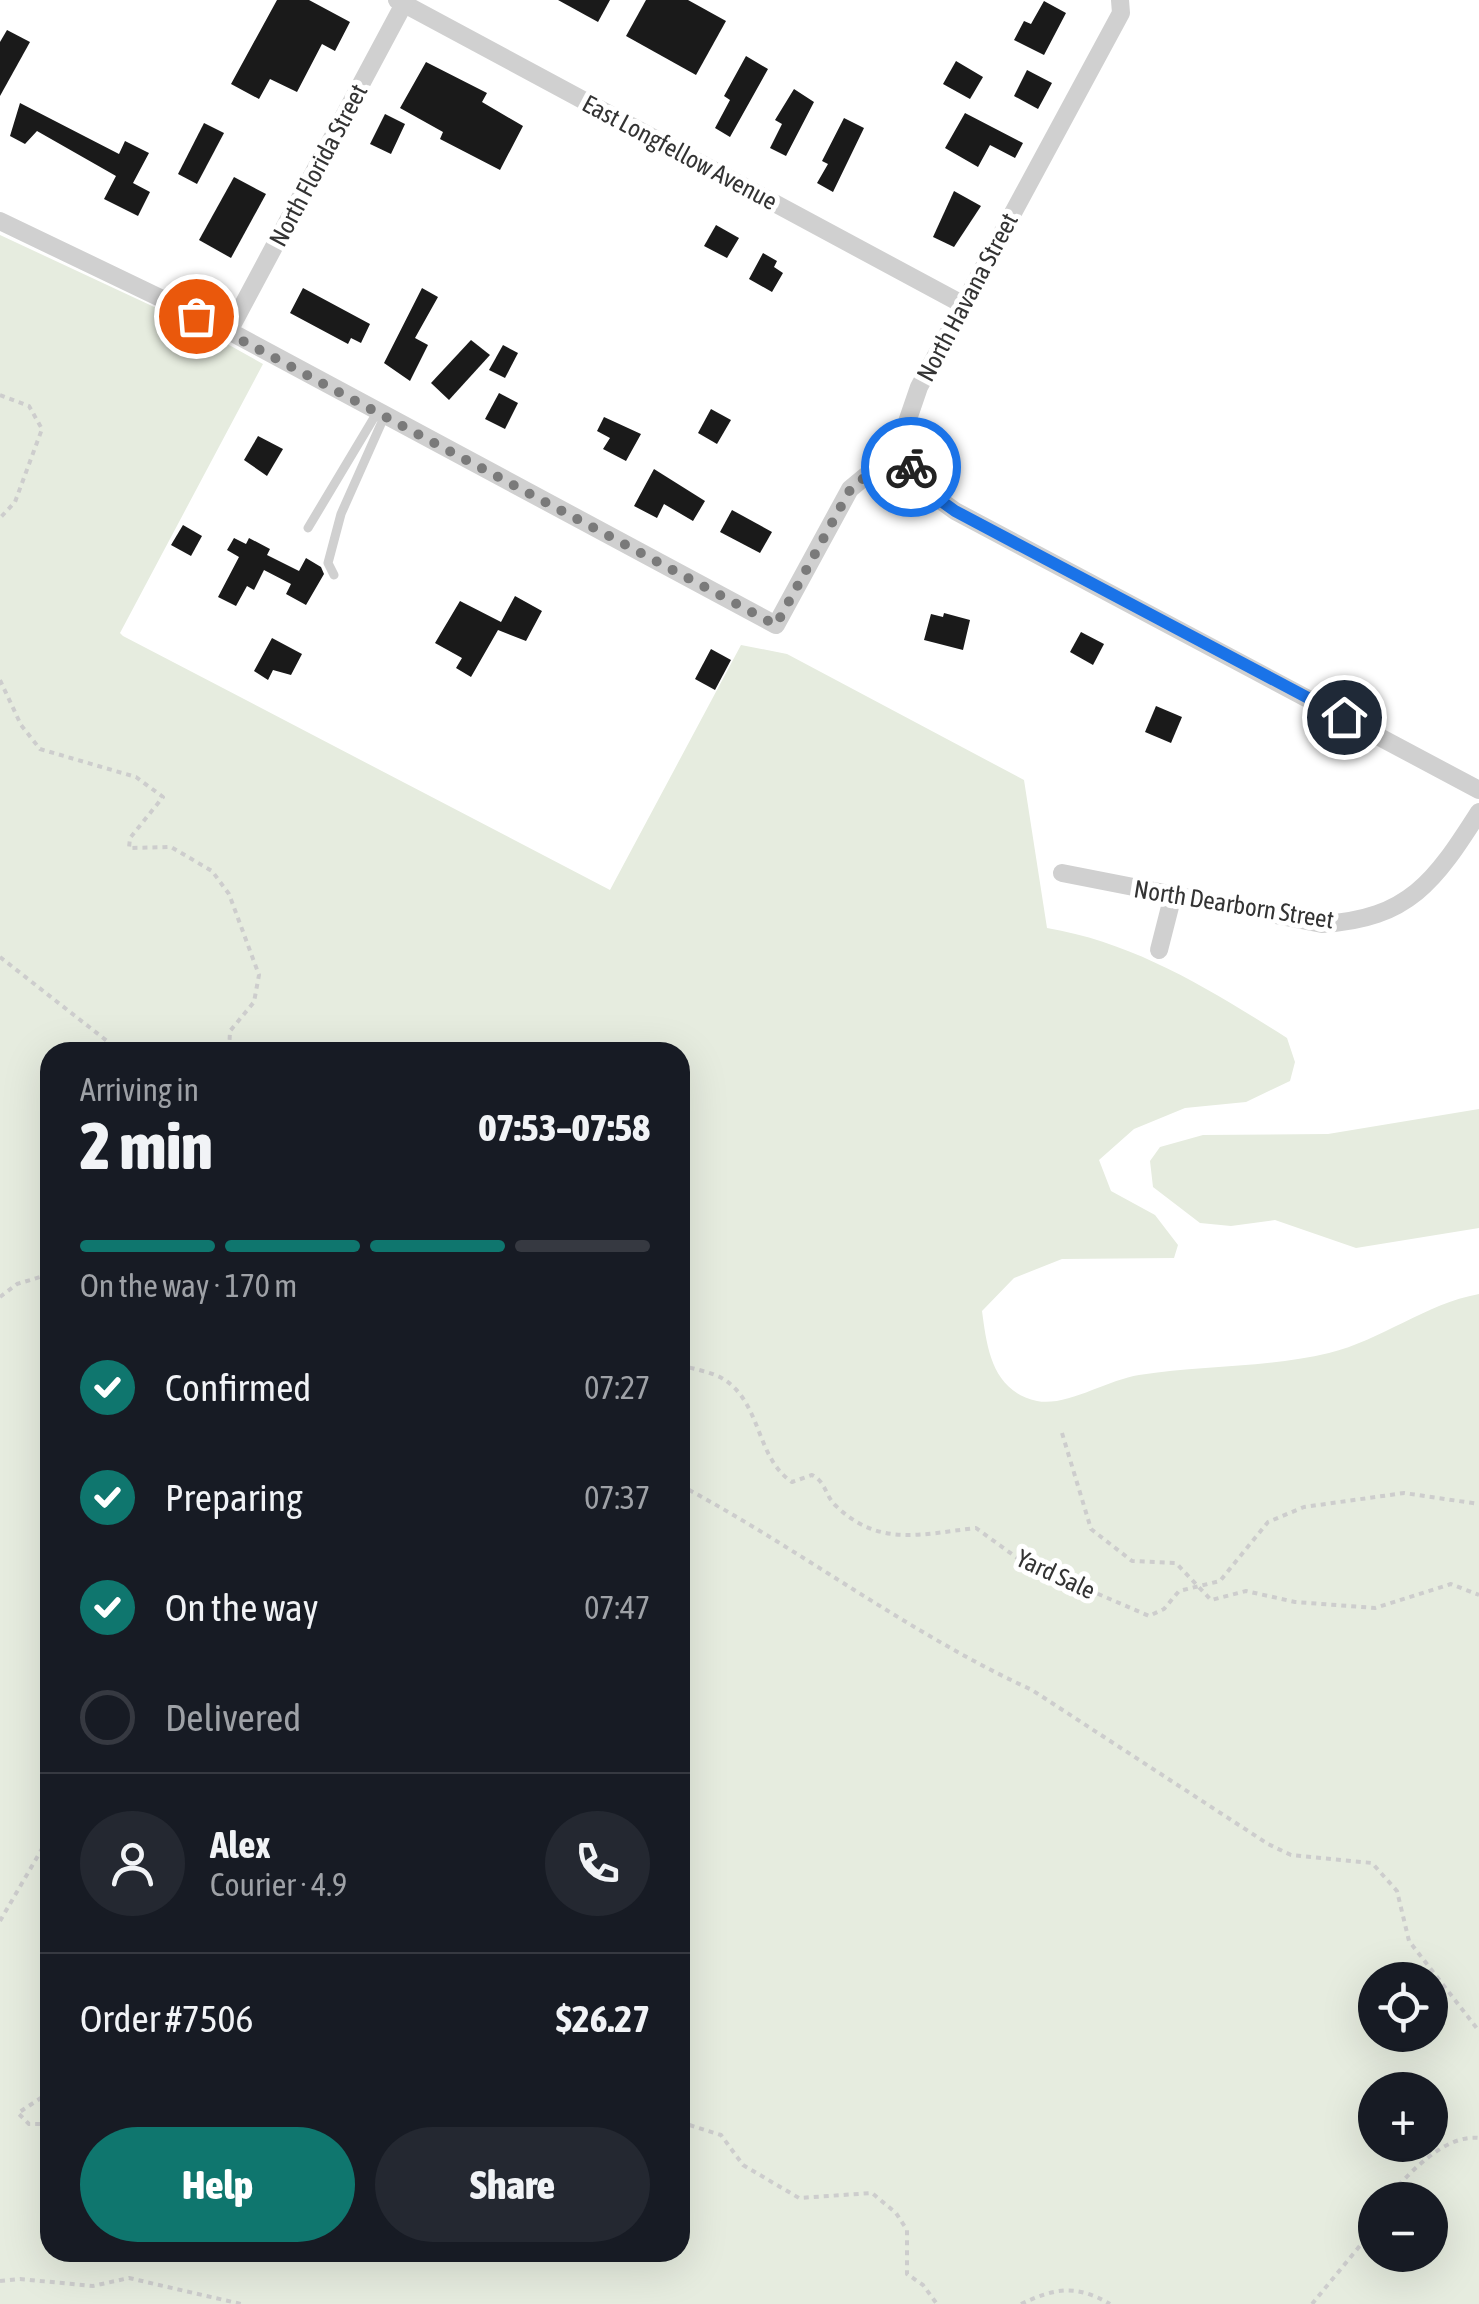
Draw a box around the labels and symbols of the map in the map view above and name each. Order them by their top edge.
street label: North Florida Street [264,79,372,251]
street label: East Longfellow Avenue [578,89,782,215]
street label: North Havana Street [911,208,1023,386]
pin [154,274,239,359]
courier [861,417,961,517]
pin [1302,675,1387,760]
street label: North Dearborn Street [1132,874,1336,934]
street label: Yard Sale [1012,1544,1100,1604]

